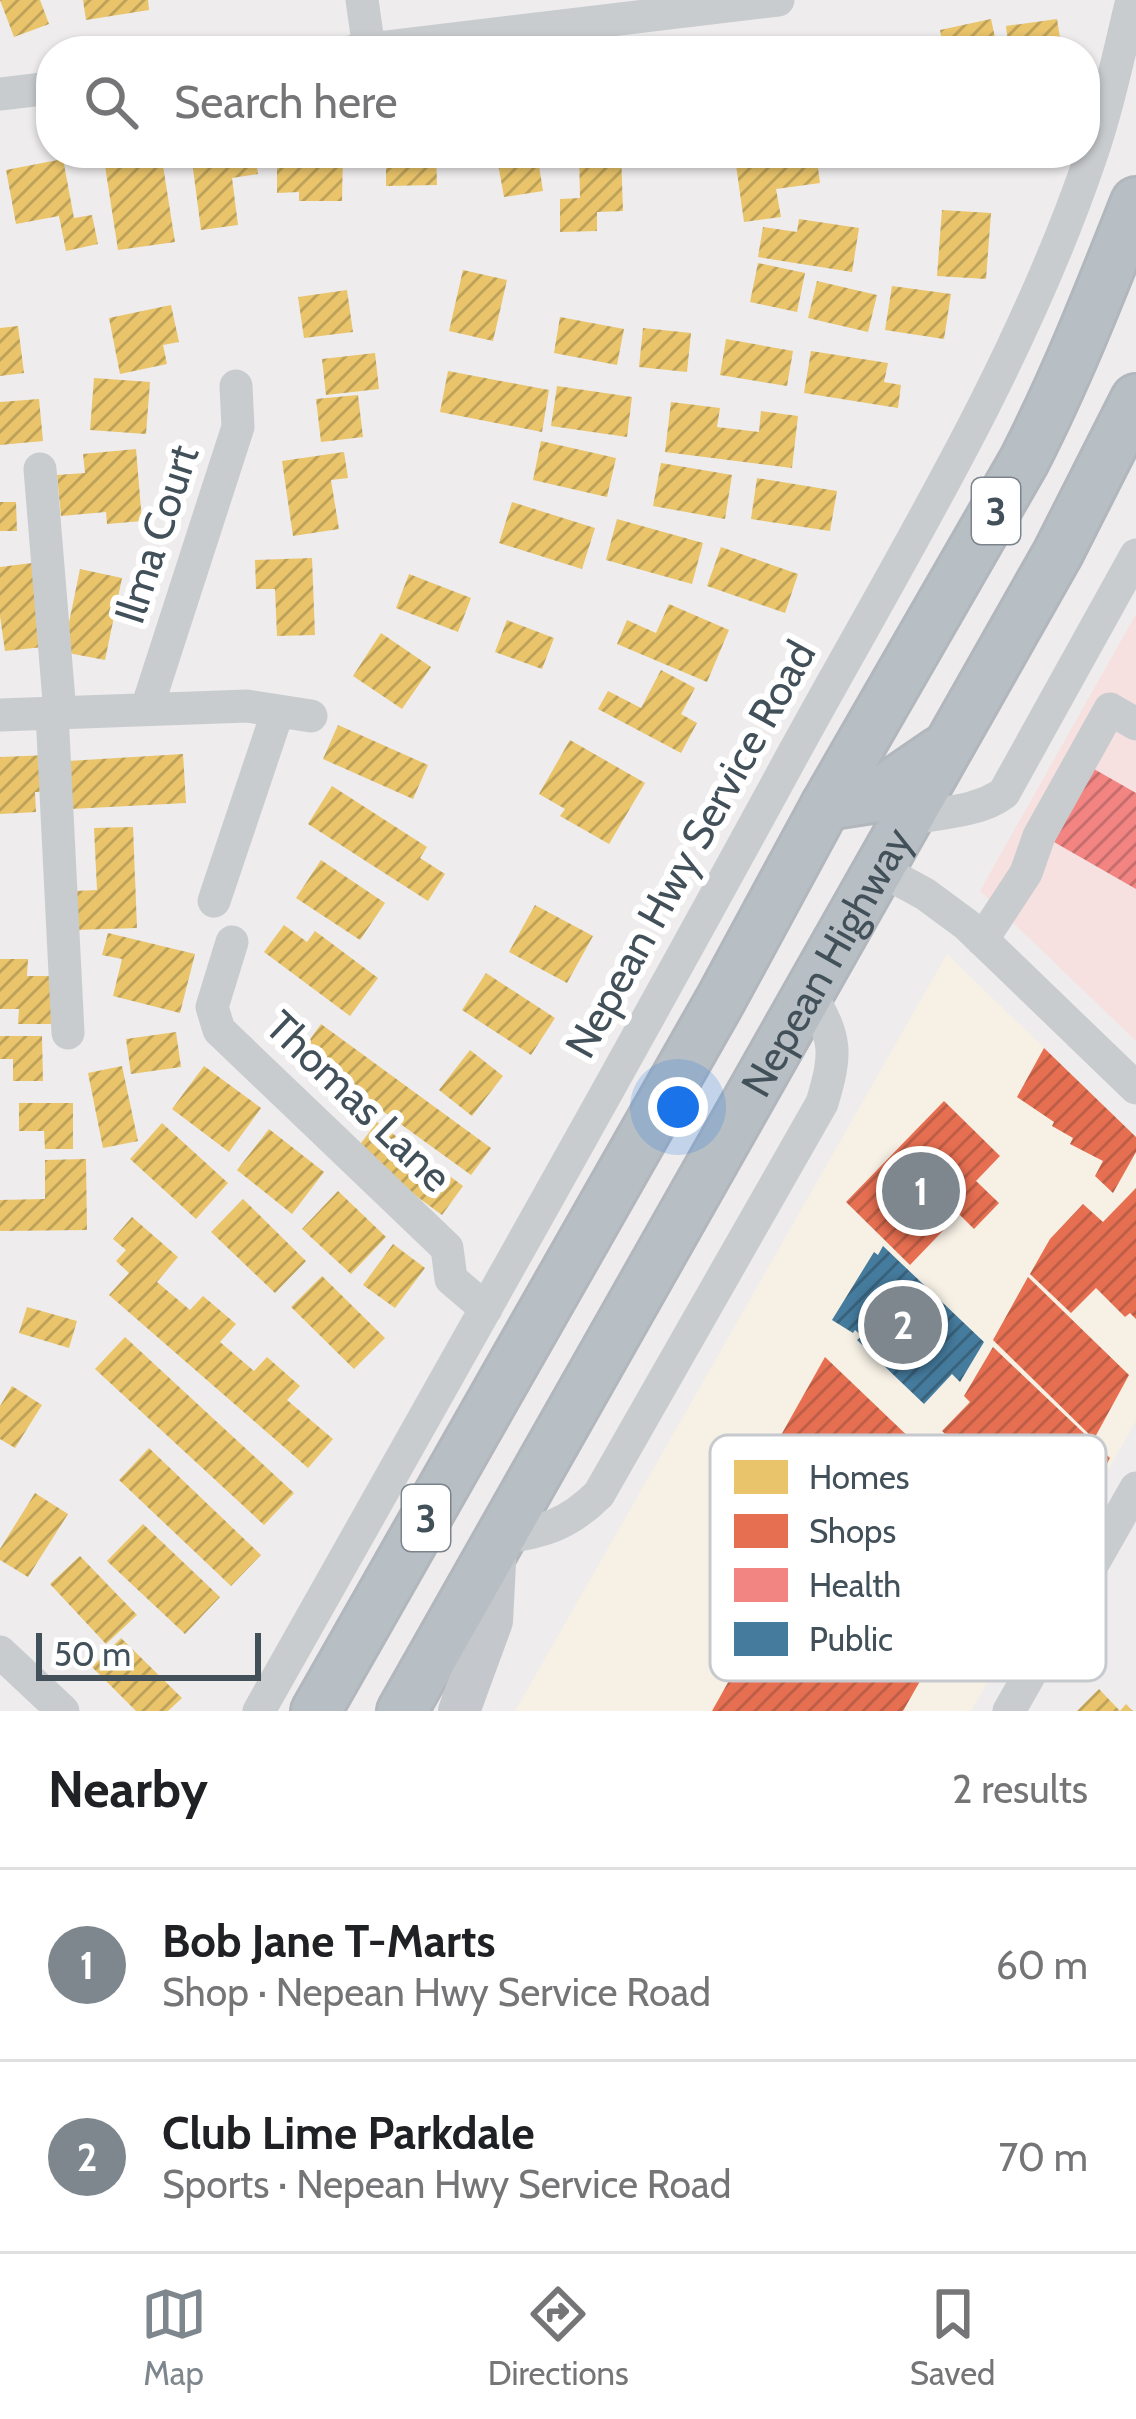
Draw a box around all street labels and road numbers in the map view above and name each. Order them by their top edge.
street label: Ilma Court [103,438,209,630]
road number: 3 [972,478,1020,544]
street label: Nepean Hwy Service Road [554,631,826,1067]
street label: Nepean Highway [730,818,923,1106]
street label: Thomas Lane [255,1000,463,1202]
road number: 3 [402,1485,450,1551]

